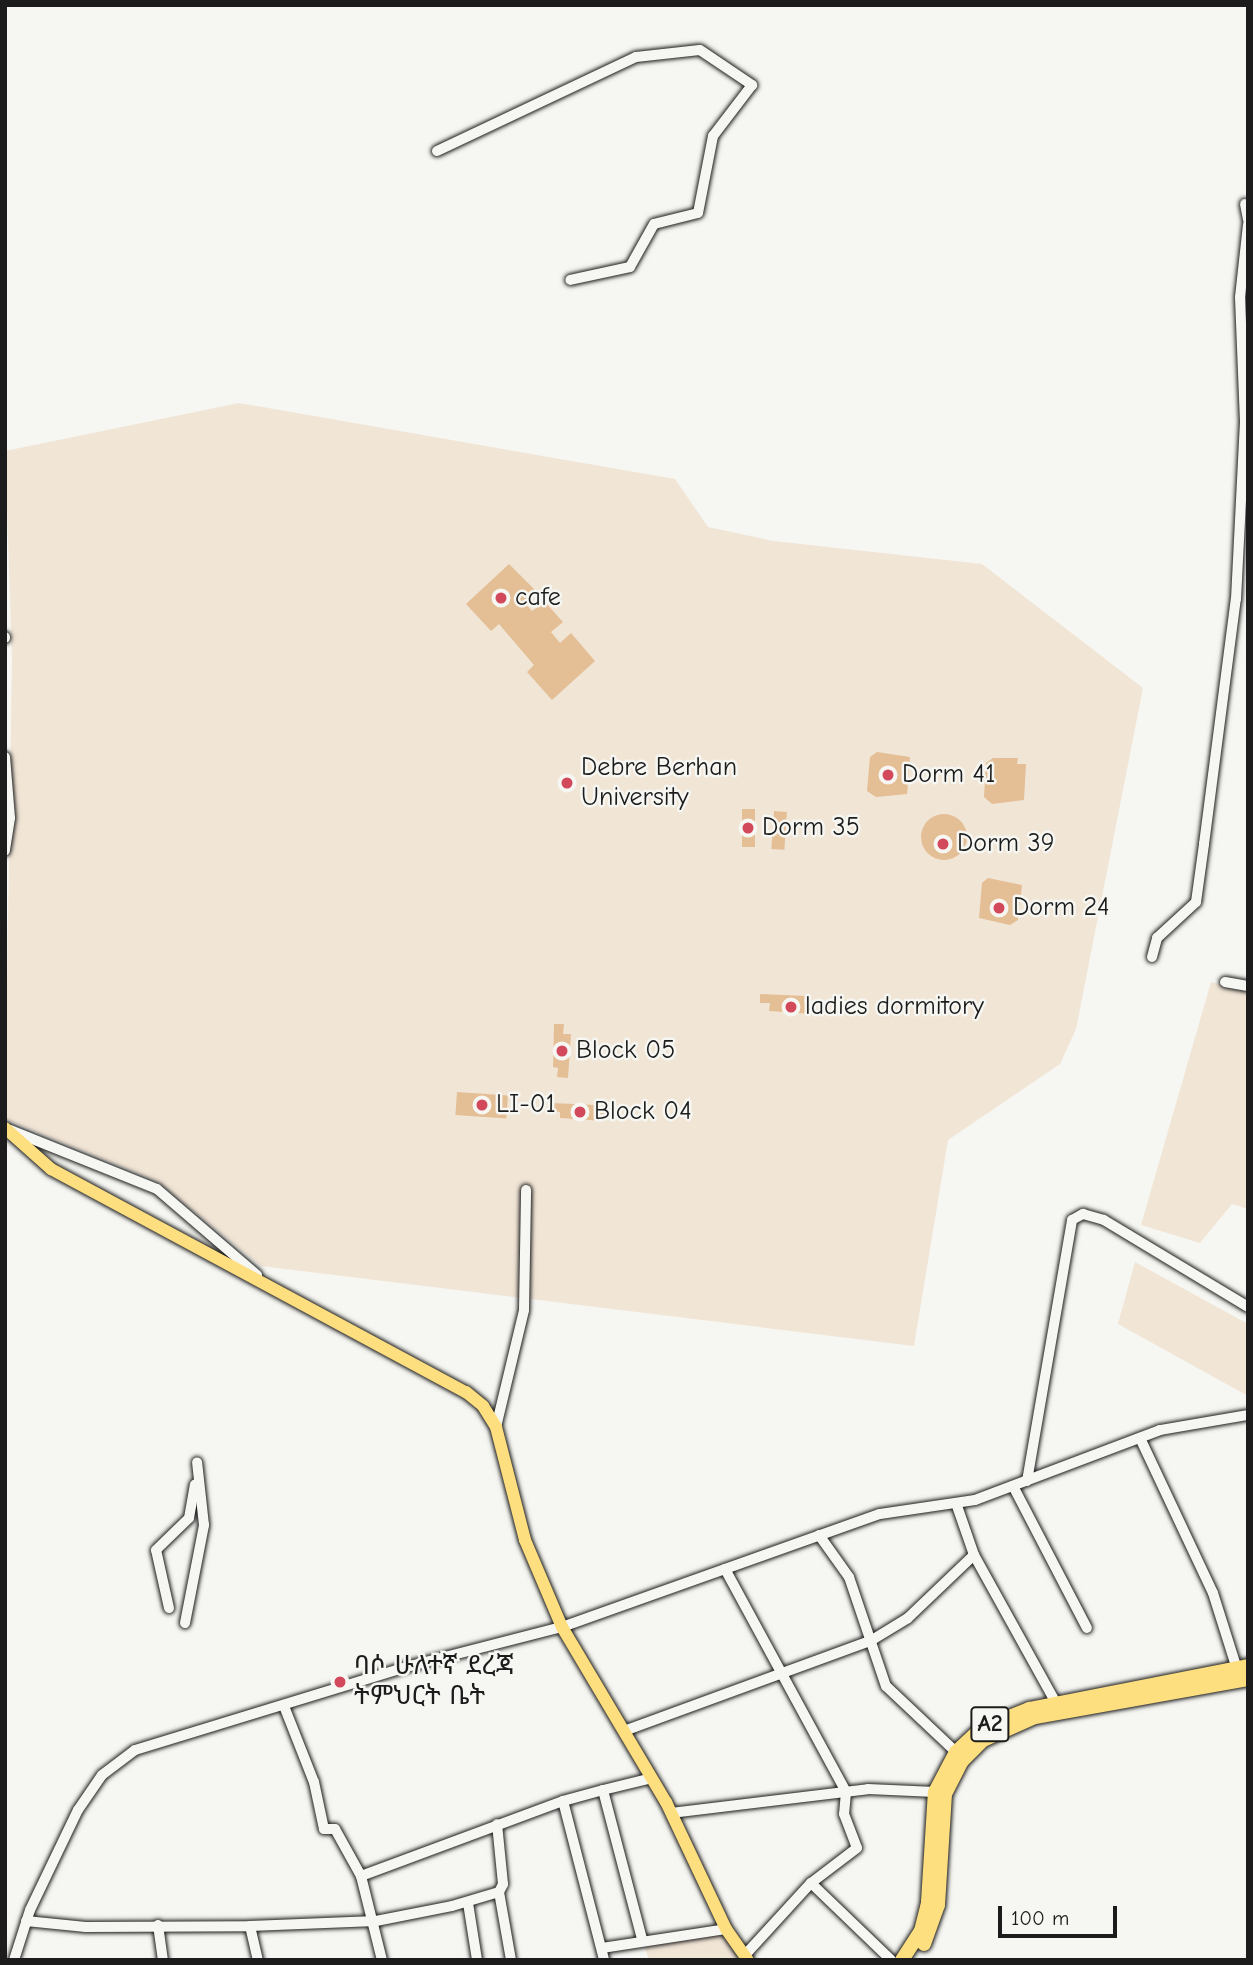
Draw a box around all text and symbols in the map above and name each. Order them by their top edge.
place label: cafe [515,582,561,614]
marker: cafe [493,590,509,606]
place label: Debre Berhan University [581,752,737,814]
place label: Dorm 41 [902,759,995,791]
marker: Dorm 41 [880,767,896,783]
marker: Debre Berhan University [559,775,575,791]
place label: Dorm 35 [762,812,860,844]
marker: Dorm 35 [740,820,756,836]
place label: Dorm 39 [957,828,1055,860]
marker: Dorm 39 [935,836,951,852]
place label: Dorm 24 [1013,892,1110,924]
marker: Dorm 24 [991,900,1007,916]
place label: ladies dormitory [805,991,984,1023]
marker: ladies dormitory [783,999,799,1015]
place label: Block 05 [576,1035,675,1067]
marker: Block 05 [554,1043,570,1059]
place label: LI-01 [496,1089,556,1121]
place label: Block 04 [594,1096,692,1128]
marker: LI-01 [474,1097,490,1113]
marker: Block 04 [572,1104,588,1120]
place label: ባሶ ሁለተኛ ደረጃ ትምህርት ቤት [354,1651,514,1712]
marker: ባሶ ሁለተኛ ደረጃ ትምህርት ቤት [332,1674,348,1690]
road number: A2 [969,1704,1011,1744]
scale bar [1001,1892,1120,1936]
text: 100 m [1011,1906,1069,1930]

